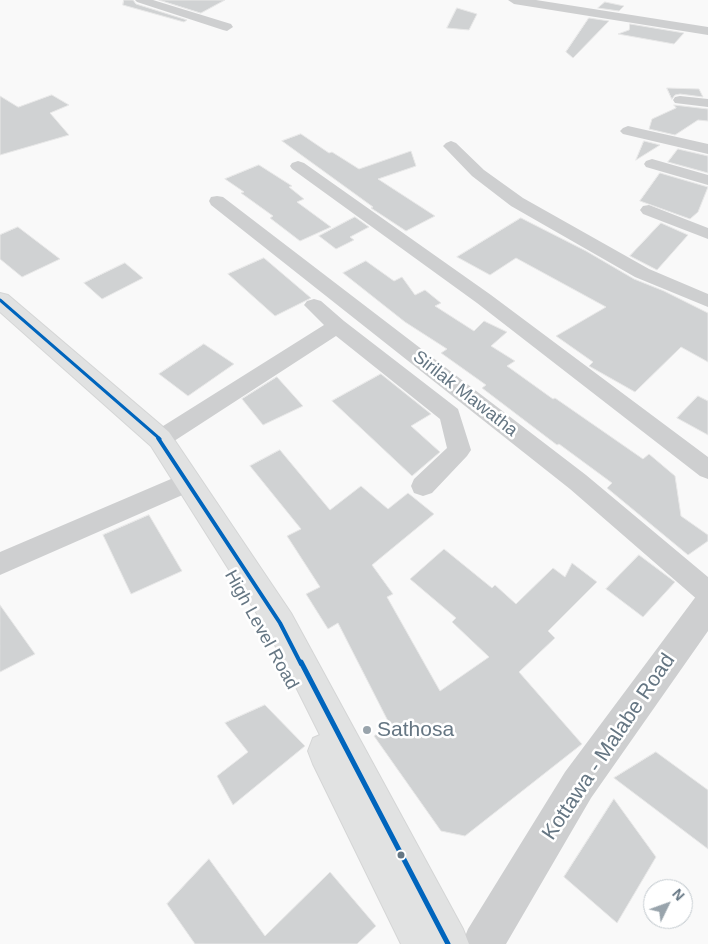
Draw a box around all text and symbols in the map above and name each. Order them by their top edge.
street label: Sirilak Mawatha [408,346,522,442]
street label: High Level Road [219,567,303,693]
street label: Kottawa - Malabe Road [537,649,681,845]
place label: Sathosa [377,717,454,743]
marker: Sathosa [361,724,373,736]
unlabelled marker [396,850,406,860]
north arrow [643,879,693,929]
text: N [669,886,688,904]

